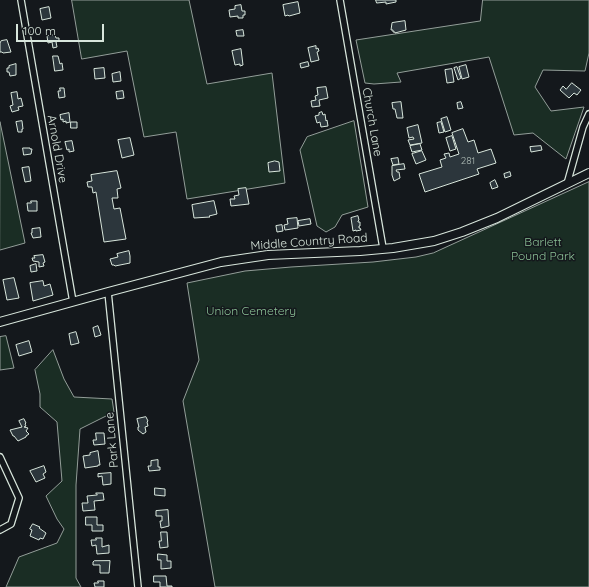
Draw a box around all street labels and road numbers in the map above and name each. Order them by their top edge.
street label: Church Lane [359,87,385,157]
street label: Arnold Drive [44,114,70,184]
street label: Middle Country Road [250,231,368,253]
street label: Park Lane [102,411,122,469]

